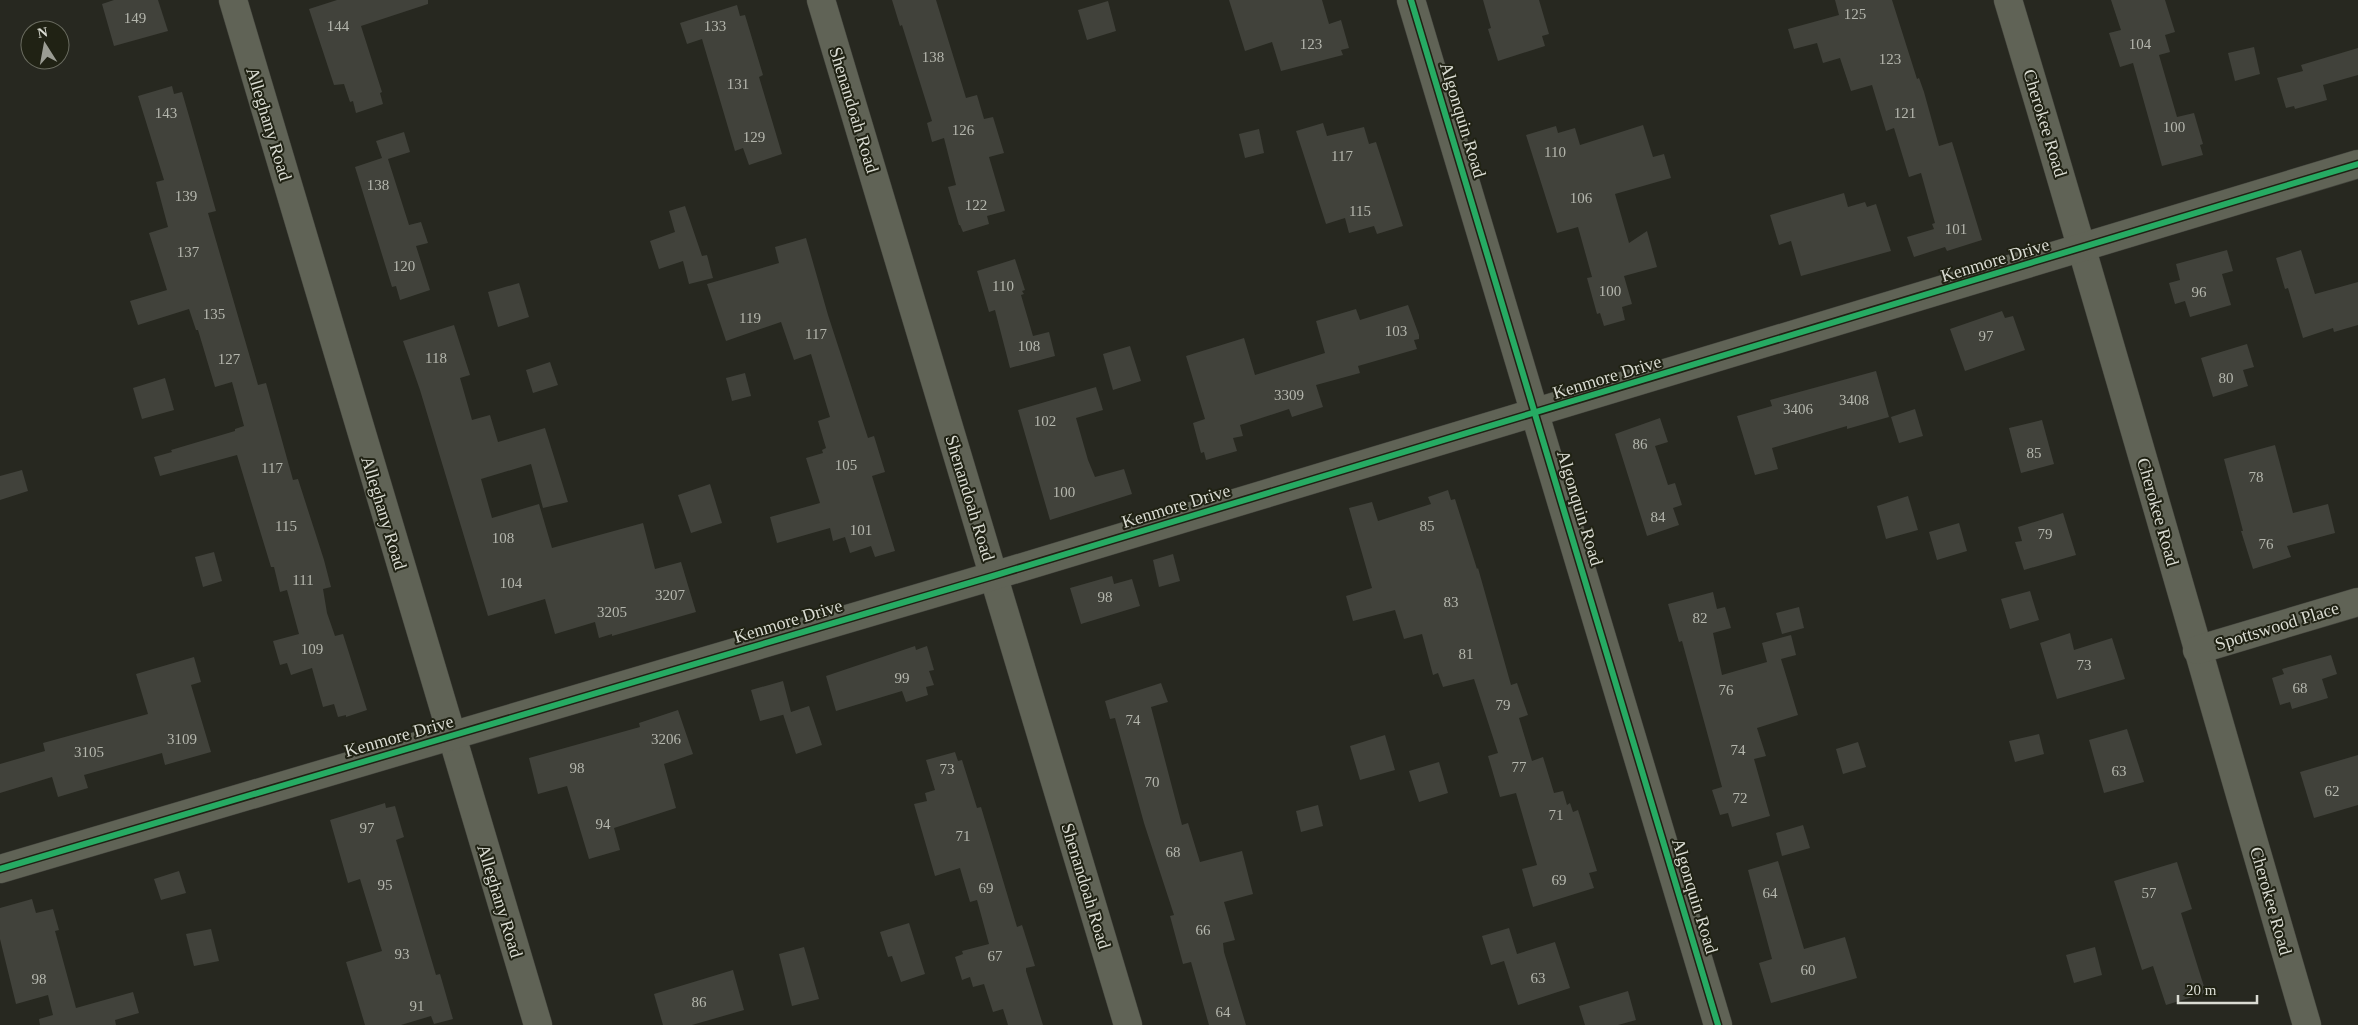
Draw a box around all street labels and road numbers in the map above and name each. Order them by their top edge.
street label: Shenandoah Road [825,45,883,175]
street label: Algonquin Road [1436,60,1490,180]
street label: Alleghany Road [242,65,296,183]
street label: Cherokee Road [2019,67,2071,179]
street label: Kenmore Drive [1938,234,2052,286]
street label: Kenmore Drive [1550,351,1664,403]
street label: Shenandoah Road [941,433,999,563]
street label: Algonquin Road [1553,448,1607,568]
street label: Alleghany Road [357,454,411,572]
street label: Cherokee Road [2133,456,2183,568]
street label: Kenmore Drive [1119,480,1233,532]
street label: Kenmore Drive [731,595,845,647]
street label: Spottswood Place [2213,598,2341,654]
street label: Kenmore Drive [342,711,456,761]
street label: Shenandoah Road [1057,821,1115,951]
street label: Algonquin Road [1668,836,1722,956]
street label: Alleghany Road [473,842,527,960]
street label: Cherokee Road [2246,845,2296,957]

